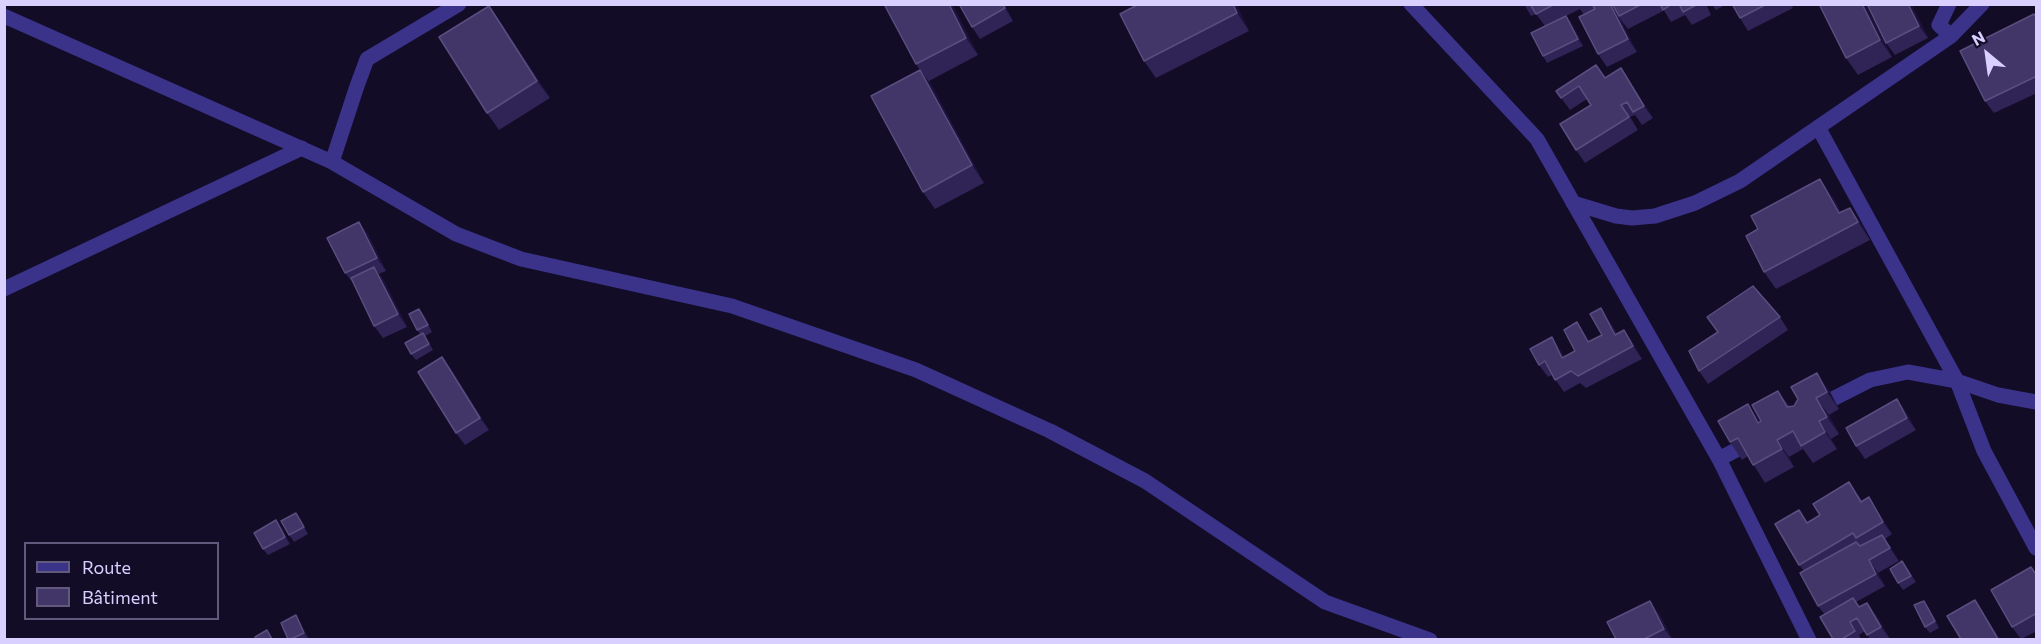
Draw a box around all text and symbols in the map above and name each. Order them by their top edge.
north arrow [1957,24,2017,84]
text: N [1968,27,1988,49]
legend [24,542,219,620]
text: Route [82,556,131,578]
text: Bâtiment [82,586,158,608]

